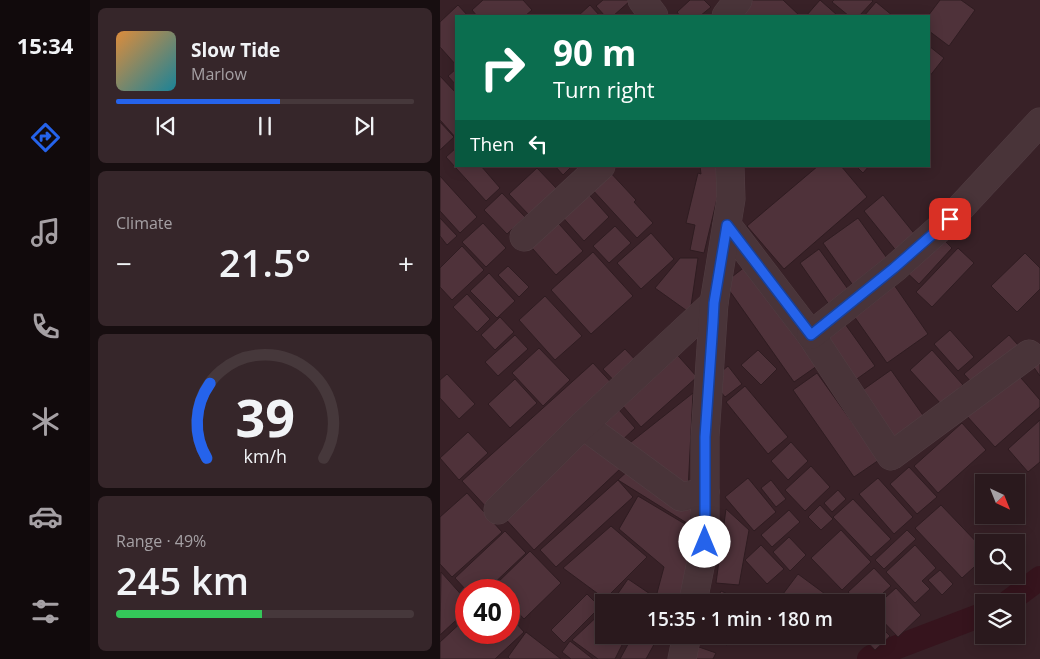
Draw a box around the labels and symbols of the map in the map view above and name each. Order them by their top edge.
pin [929,198,971,240]
north arrow [975,474,1025,524]
position arrow [678,515,730,567]
speed limit sign: 40 [455,579,520,644]

